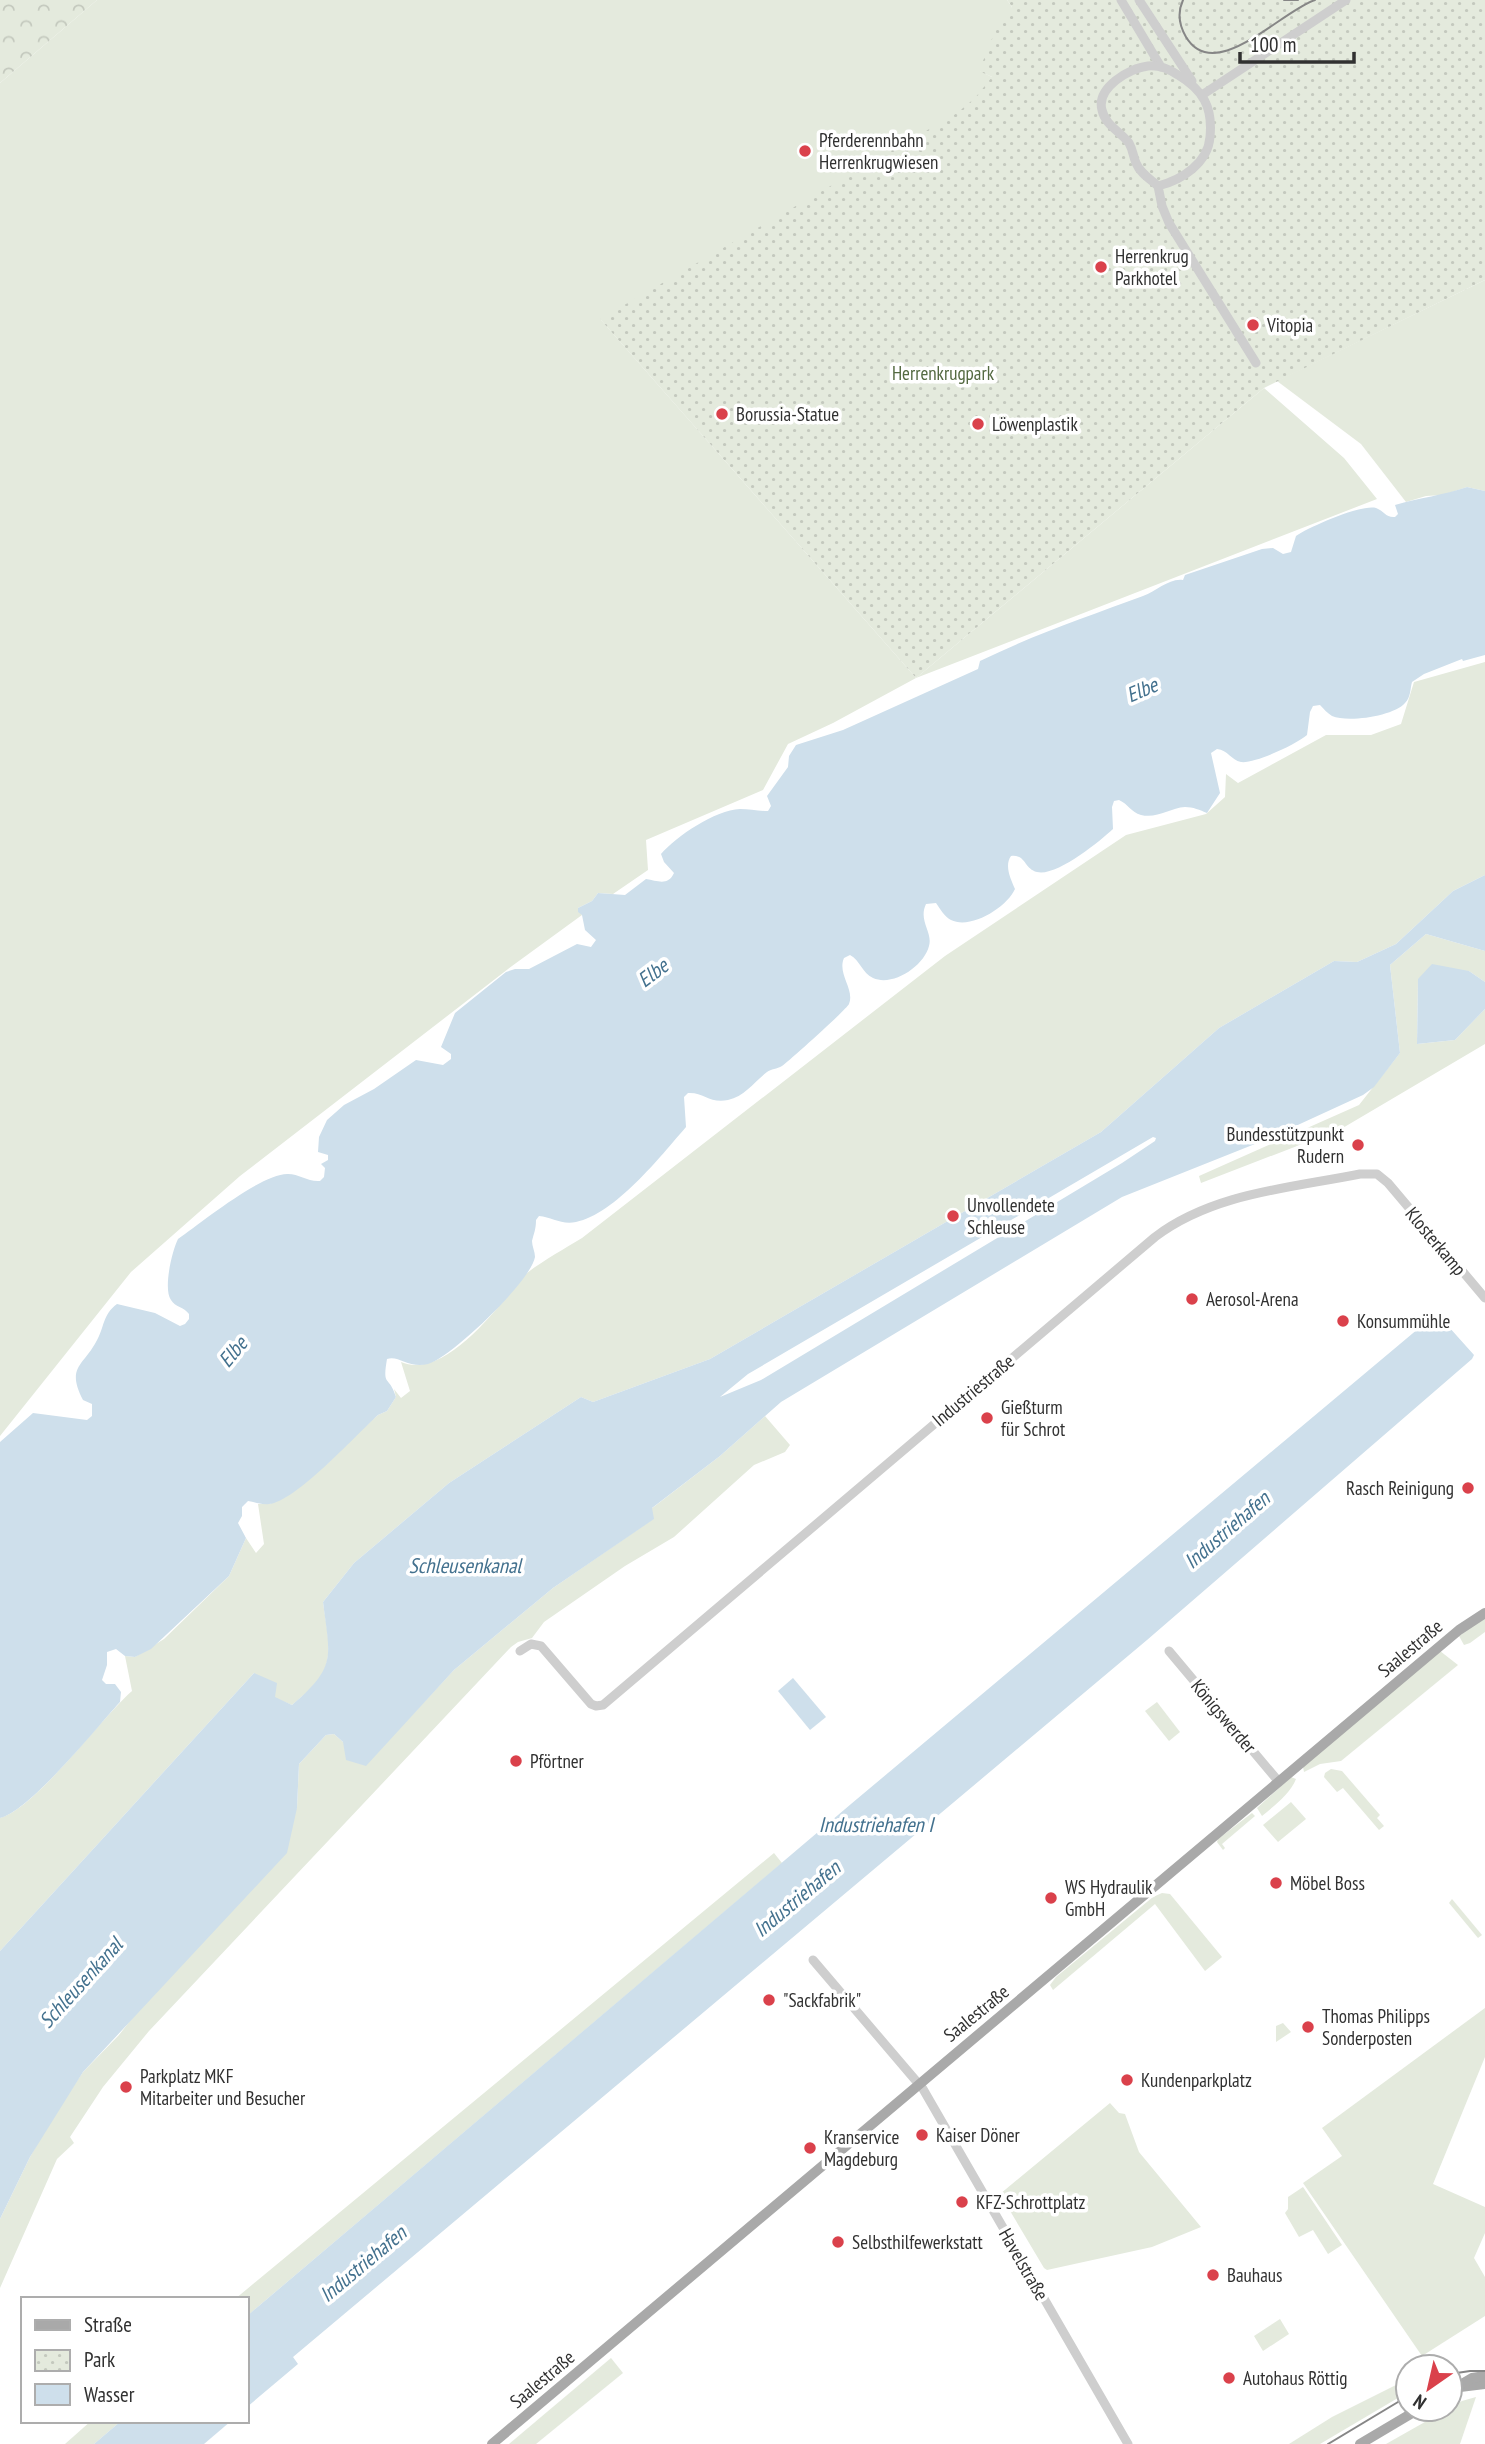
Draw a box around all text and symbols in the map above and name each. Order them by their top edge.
scale bar [1240,21,1354,65]
text: 100 m [1250,31,1296,58]
place label: Pferderennbahn Herrenkrugwiesen [819,128,938,174]
marker: Pferderennbahn Herrenkrugwiesen [797,143,813,159]
place label: Herrenkrug Parkhotel [1115,244,1189,290]
marker: Herrenkrug Parkhotel [1093,259,1109,275]
place label: Vitopia [1266,313,1313,337]
marker: Vitopia [1245,317,1261,333]
park label: Herrenkrugpark [892,361,995,385]
place label: Borussia-Statue [736,402,839,426]
marker: Borussia-Statue [714,406,730,422]
place label: Löwenplastik [992,412,1078,436]
marker: Löwenplastik [970,416,986,432]
water label: Elbe [1122,670,1163,708]
water label: Elbe [632,951,675,993]
place label: Bundesstützpunkt Rudern [1227,1122,1345,1168]
marker: Bundesstützpunkt Rudern [1350,1137,1366,1153]
place label: Unvollendete Schleuse [967,1193,1055,1239]
street label: Klosterkamp [1400,1202,1472,1280]
marker: Unvollendete Schleuse [945,1208,961,1224]
place label: Aerosol-Arena [1206,1287,1299,1311]
marker: Aerosol-Arena [1184,1291,1200,1307]
place label: Konsummühle [1357,1309,1451,1333]
marker: Konsummühle [1335,1313,1351,1329]
water label: Elbe [212,1330,254,1372]
street label: Industriestraße [927,1349,1019,1431]
place label: Gießturm für Schrot [1001,1395,1066,1441]
marker: Gießturm für Schrot [979,1410,995,1426]
place label: Rasch Reinigung [1346,1476,1454,1500]
marker: Rasch Reinigung [1460,1480,1476,1496]
water label: Industriehafen [1178,1484,1276,1574]
water label: Schleusenkanal [409,1552,523,1579]
street label: Saalestraße [1373,1614,1447,1682]
street label: Königswerder [1186,1674,1262,1759]
place label: Pförtner [530,1749,585,1773]
marker: Pförtner [508,1753,524,1769]
water label: Industriehafen I [819,1811,935,1838]
water label: Industriehafen [748,1853,847,1943]
place label: Möbel Boss [1290,1871,1365,1895]
place label: WS Hydraulik GmbH [1065,1875,1153,1921]
marker: Möbel Boss [1268,1875,1284,1891]
marker: WS Hydraulik GmbH [1043,1890,1059,1906]
water label: Schleusenkanal [33,1930,130,2033]
street label: Saalestraße [938,1979,1014,2047]
place label: "Sackfabrik" [783,1988,861,2012]
marker: "Sackfabrik" [761,1992,777,2008]
place label: Thomas Philipps Sonderposten [1322,2004,1430,2050]
marker: Thomas Philipps Sonderposten [1300,2019,1316,2035]
place label: Parkplatz MKF Mitarbeiter und Besucher [140,2064,306,2110]
place label: Kundenparkplatz [1141,2068,1252,2092]
marker: Kundenparkplatz [1119,2072,1135,2088]
marker: Parkplatz MKF Mitarbeiter und Besucher [118,2079,134,2095]
place label: Kaiser Döner [936,2123,1021,2147]
place label: Kranservice Magdeburg [824,2125,900,2171]
marker: Kaiser Döner [914,2127,930,2143]
marker: Kranservice Magdeburg [802,2140,818,2156]
place label: KFZ-Schrottplatz [976,2190,1085,2214]
marker: KFZ-Schrottplatz [954,2194,970,2210]
water label: Industriehafen [314,2218,413,2308]
street label: Havelstraße [994,2224,1054,2304]
place label: Selbsthilfewerkstatt [852,2230,984,2254]
marker: Selbsthilfewerkstatt [830,2234,846,2250]
place label: Bauhaus [1227,2263,1282,2287]
marker: Bauhaus [1205,2267,1221,2283]
legend [21,2297,248,2423]
text: Straße [84,2311,132,2338]
street label: Saalestraße [505,2345,579,2413]
text: Park [84,2346,115,2373]
north arrow [1394,2353,1464,2423]
place label: Autohaus Röttig [1243,2366,1348,2390]
marker: Autohaus Röttig [1221,2370,1237,2386]
text: Wasser [84,2381,135,2408]
text: N [1409,2389,1430,2415]

